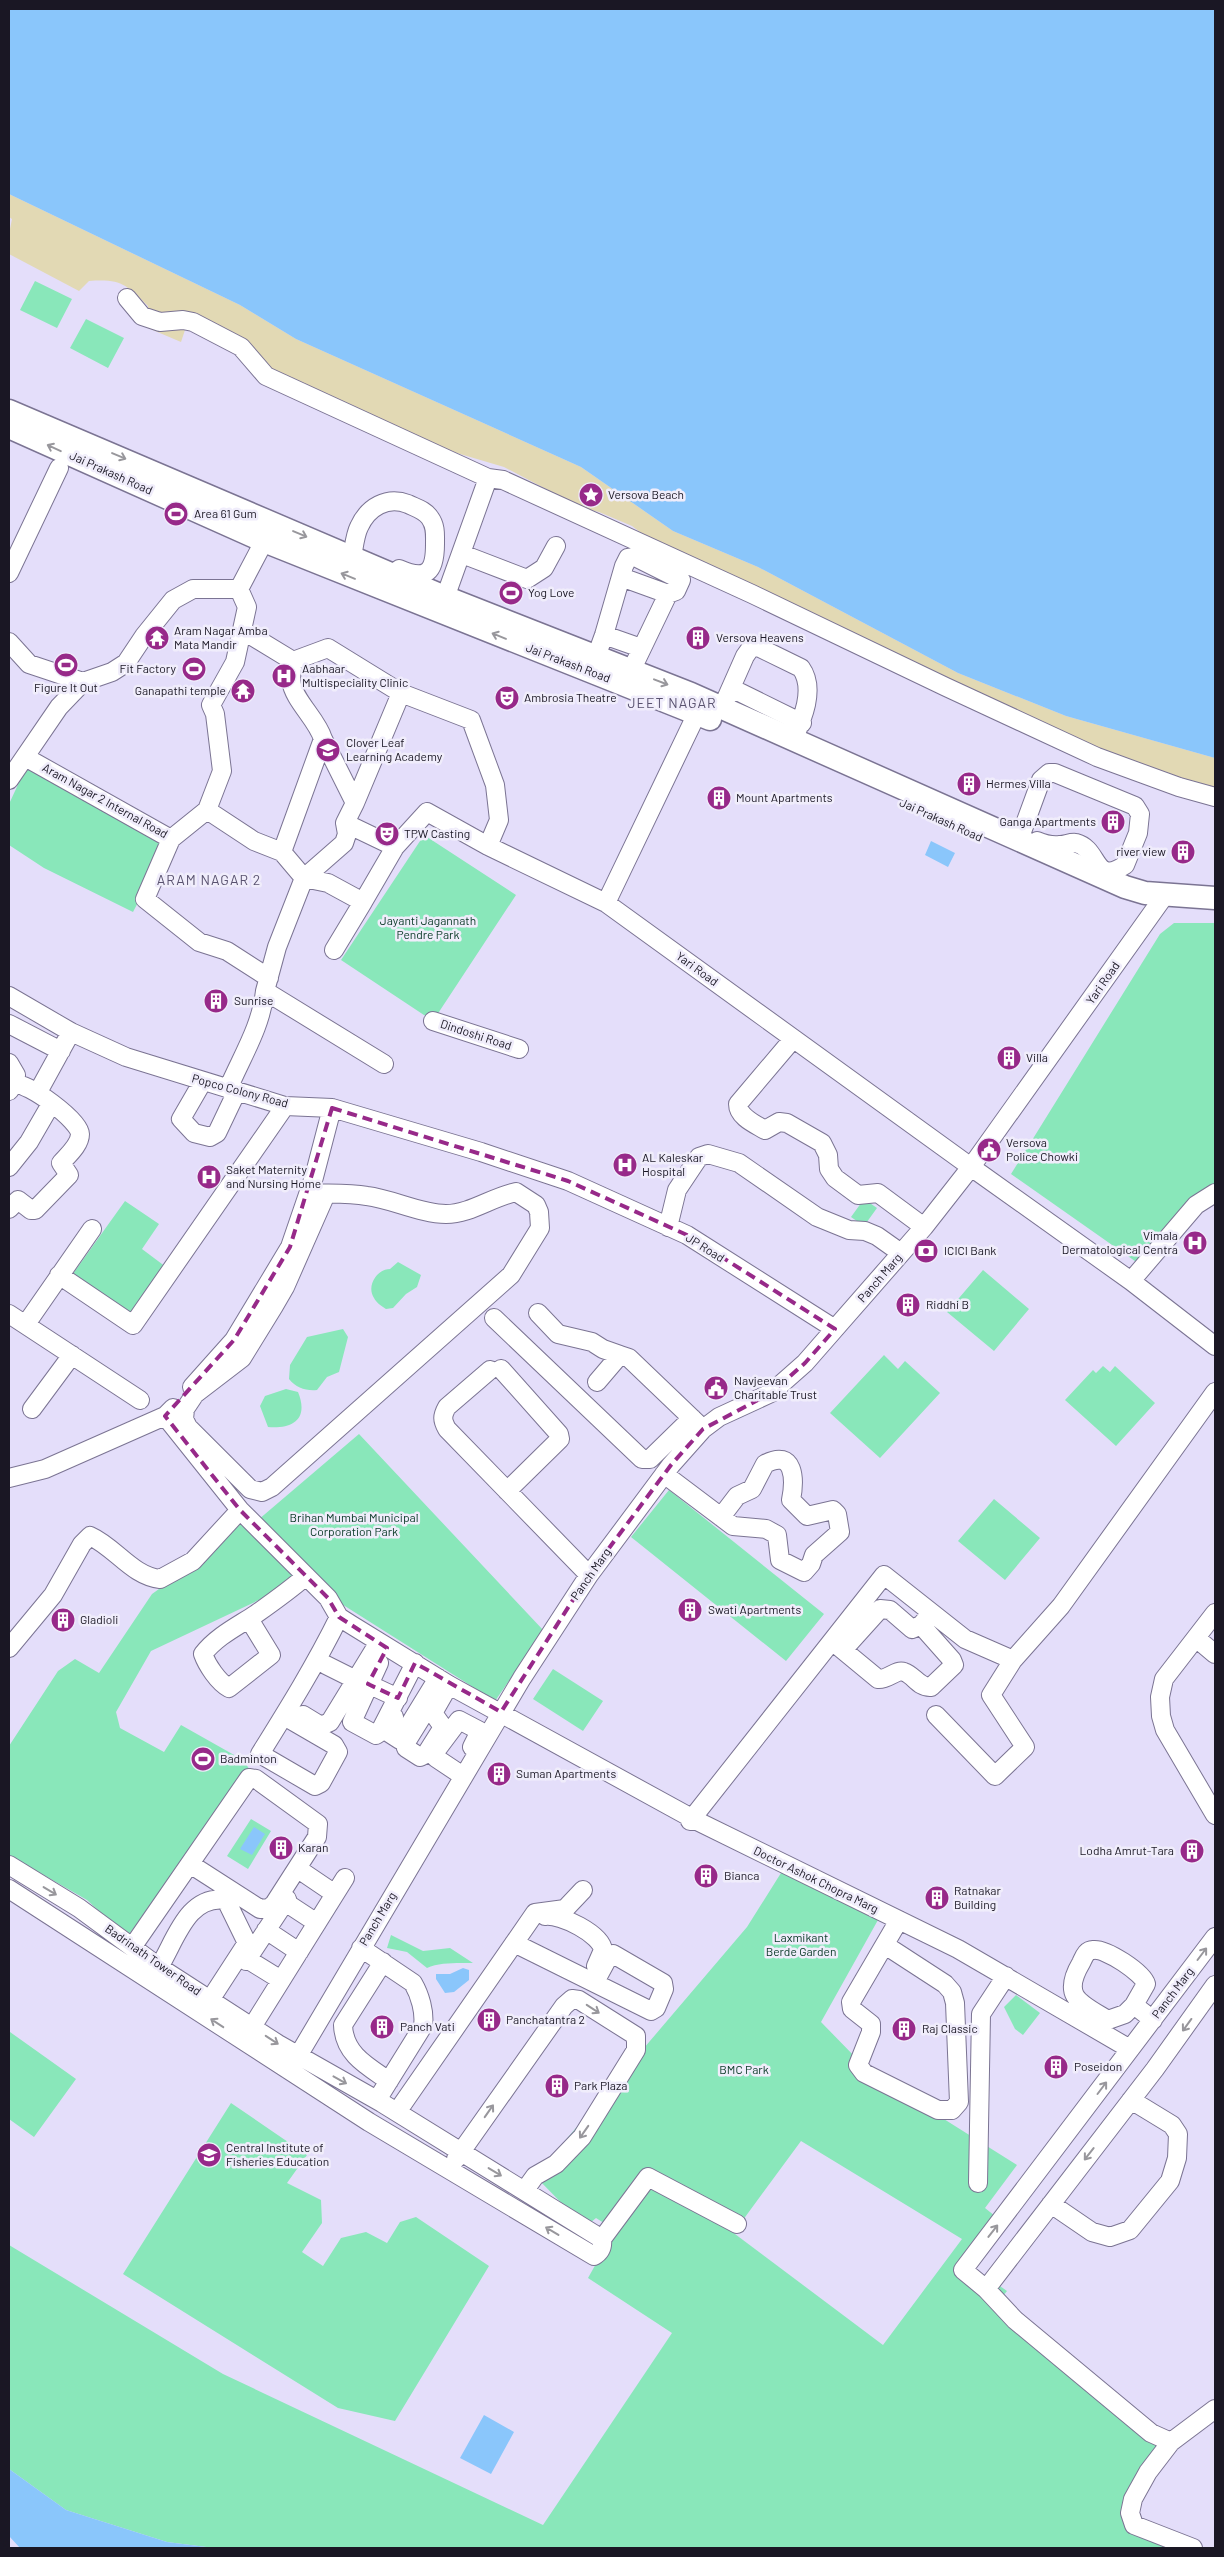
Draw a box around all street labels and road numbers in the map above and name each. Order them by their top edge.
street label: Jai Prakash Road [68,448,155,497]
street label: Jai Prakash Road [524,640,613,685]
street label: Aram Nagar 2 Internal Road [40,760,171,841]
street label: Jai Prakash Road [898,795,985,844]
street label: Yari Road [674,948,721,988]
street label: Yari Road [1082,958,1122,1006]
street label: Dindoshi Road [439,1016,514,1052]
street label: Popco Colony Road [191,1070,290,1110]
street label: JP Road [684,1230,727,1264]
street label: Panch Marg [854,1250,904,1305]
street label: Panch Marg [567,1545,613,1602]
street label: Doctor Ashok Chopra Marg [752,1843,881,1915]
street label: Panch Marg [356,1889,399,1948]
street label: Badrinath Tower Road [103,1921,204,1998]
street label: Panch Marg [1149,1964,1196,2021]

